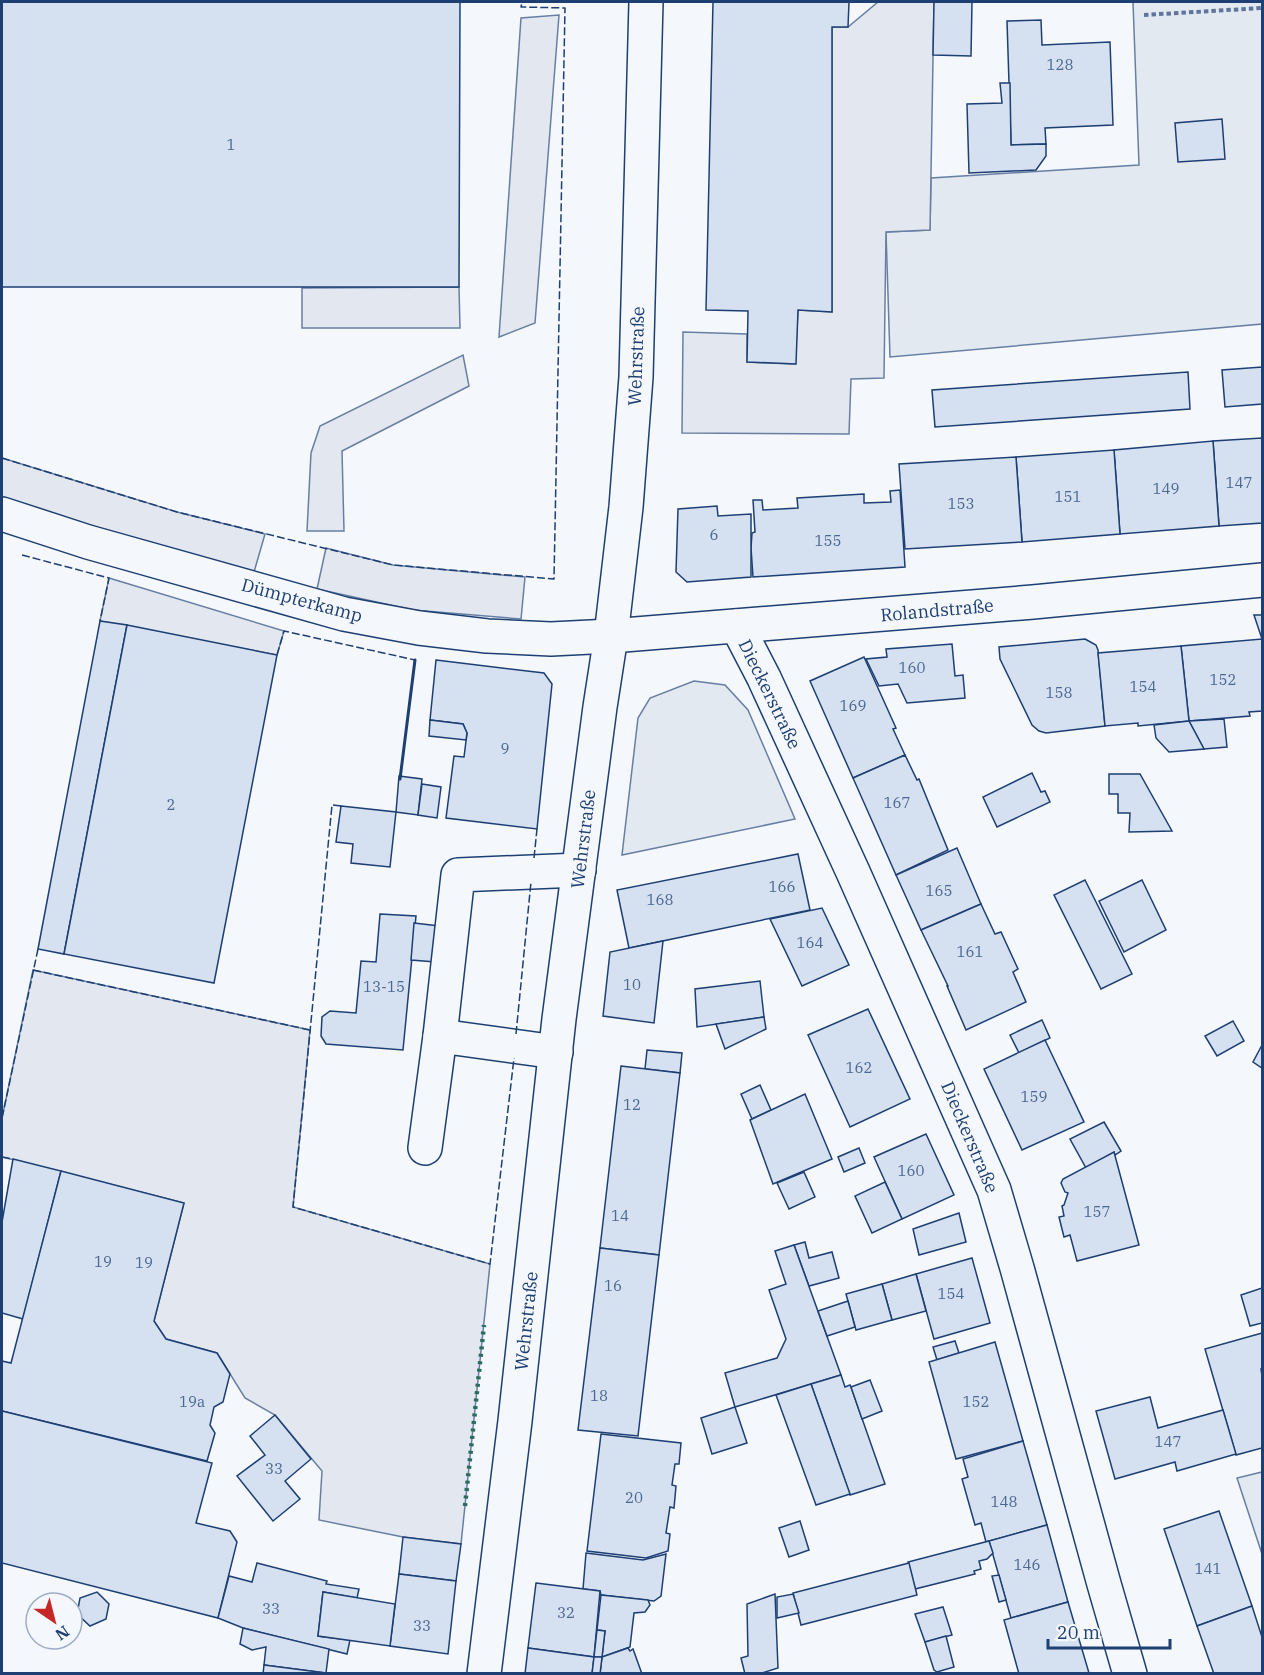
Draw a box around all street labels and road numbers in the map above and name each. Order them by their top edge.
street label: Wehrstraße [623,306,649,406]
street label: Dümpterkamp [239,573,365,627]
street label: Rolandstraße [879,594,995,626]
street label: Dieckerstraße [734,635,806,753]
street label: Wehrstraße [566,788,600,890]
street label: Dieckerstraße [936,1078,1004,1196]
street label: Wehrstraße [509,1270,543,1372]

